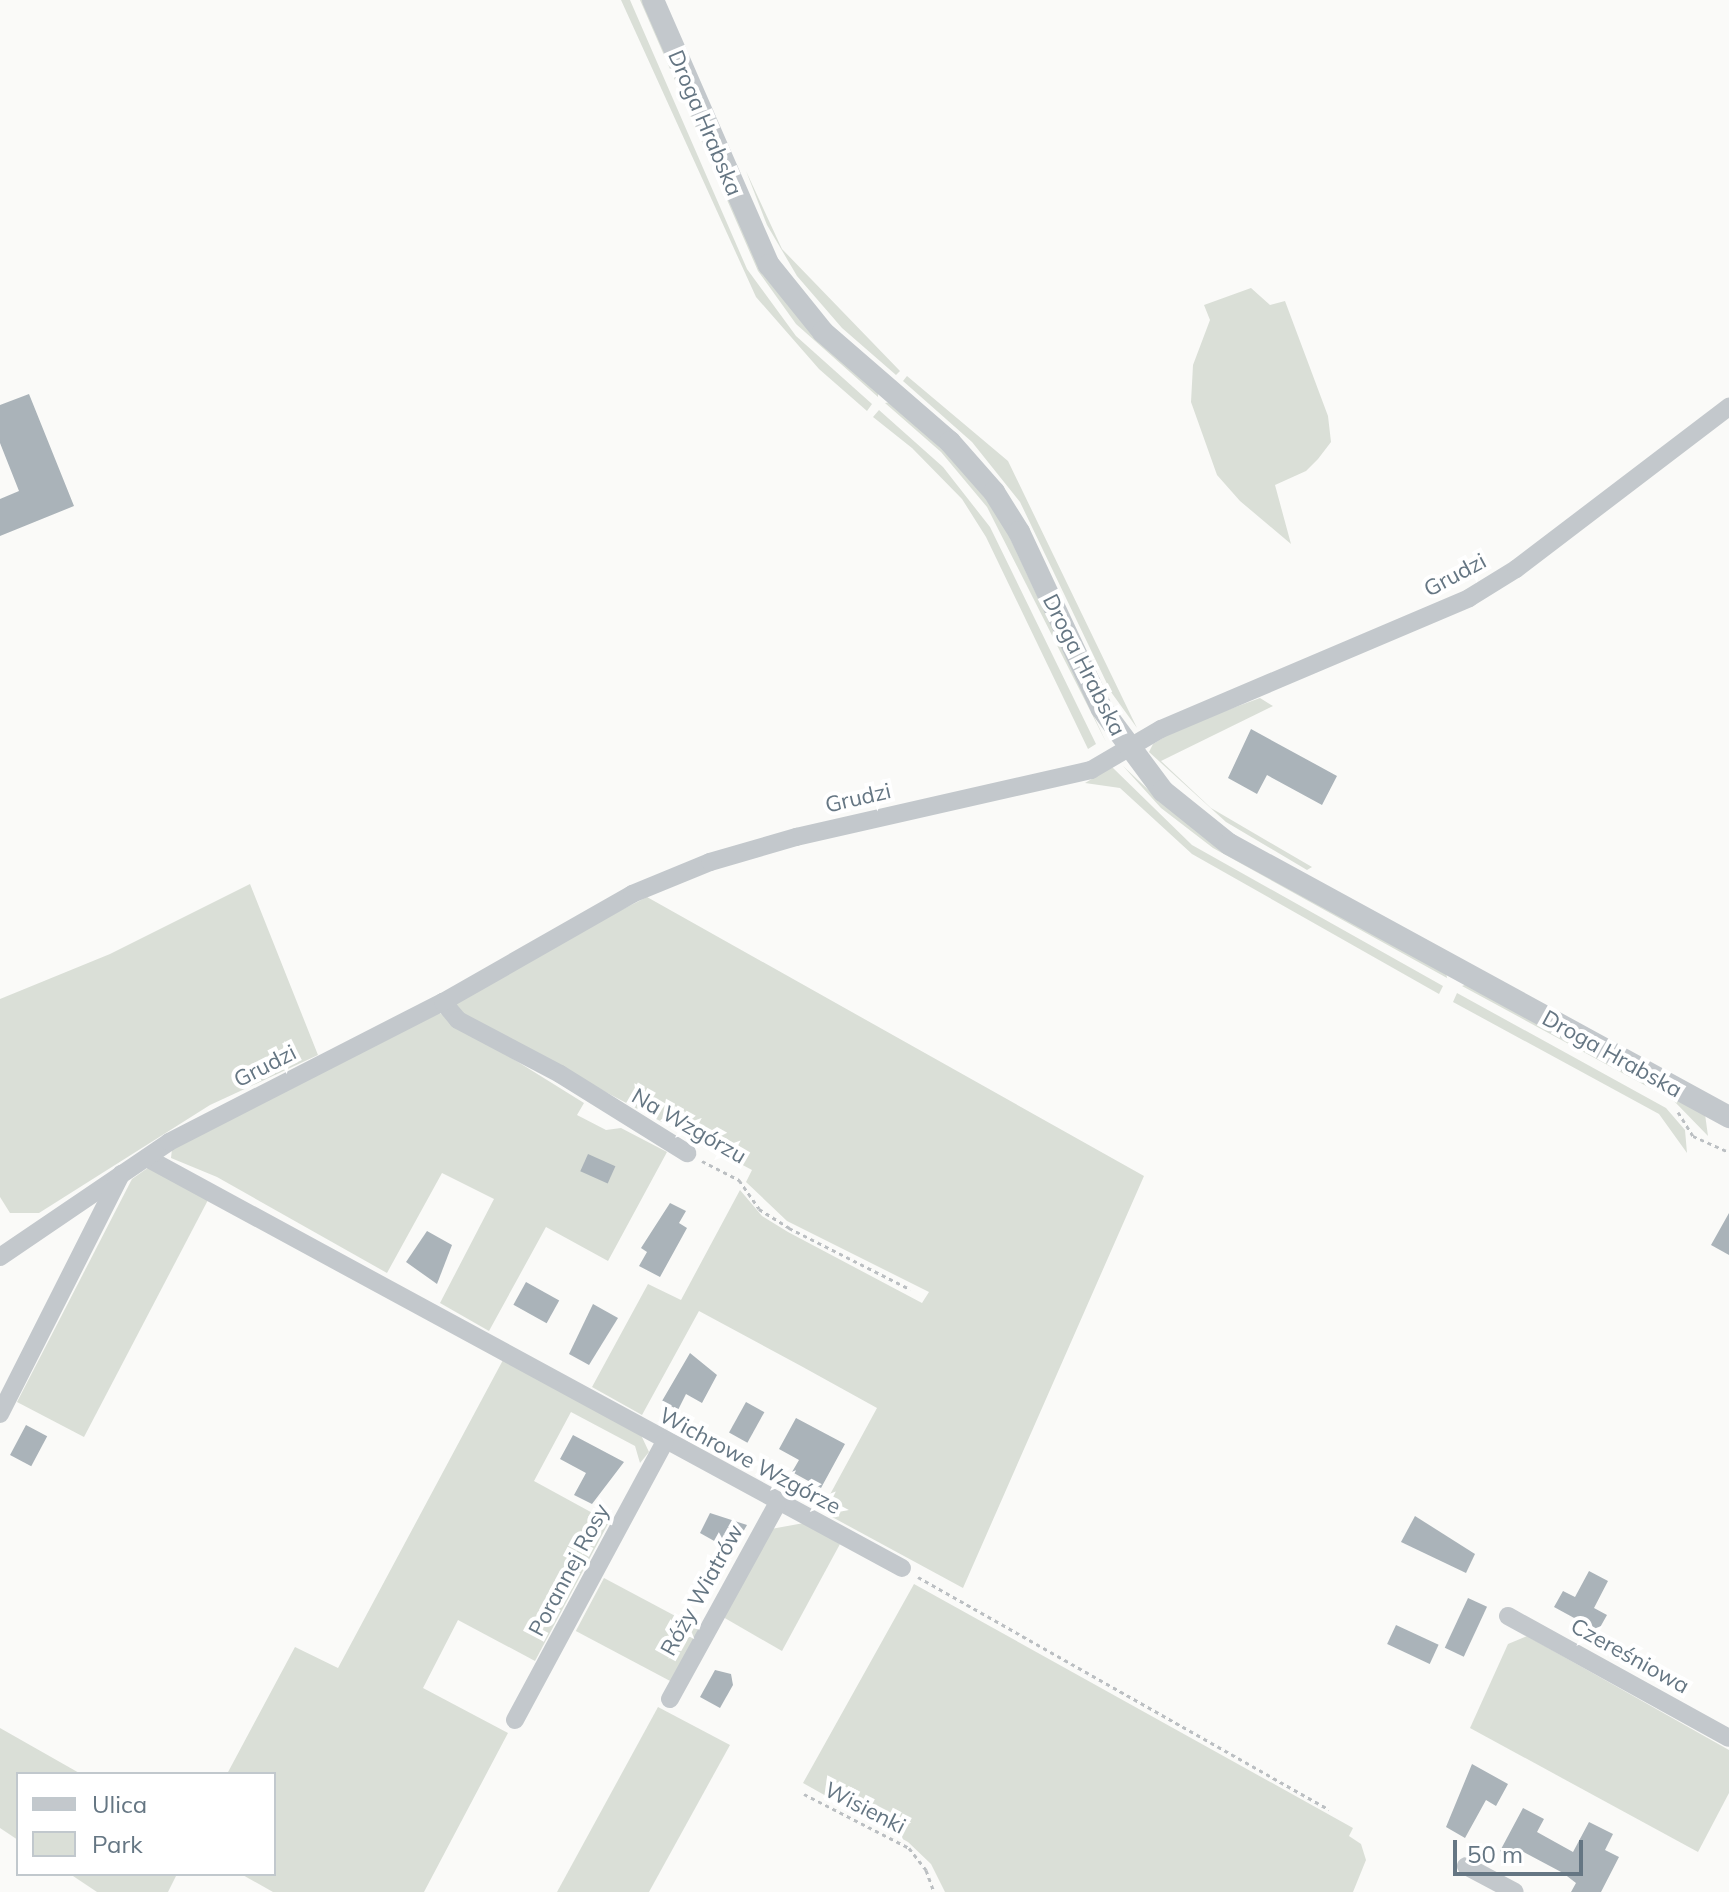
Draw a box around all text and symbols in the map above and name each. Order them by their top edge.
street label: Droga Hrabska [662,46,748,200]
street label: Grudzi [1419,548,1491,602]
street label: Droga Hrabska [1037,590,1131,740]
street label: Grudzi [823,778,893,818]
street label: Droga Hrabska [1538,1005,1686,1103]
street label: Grudzi [229,1039,301,1093]
street label: Na Wzgórzu [627,1083,751,1169]
street label: Wichrowe Wzgórze [655,1402,845,1520]
street label: Porannej Rosy [523,1499,615,1641]
street label: Róży Wiatrów [655,1520,749,1660]
street label: Czereśniowa [1566,1613,1694,1699]
legend [16,1772,276,1876]
street label: Wisienki [820,1776,910,1840]
text: Ulica [92,1789,147,1819]
scale bar [1457,1824,1587,1874]
text: Park [92,1829,143,1859]
text: 50 m [1467,1839,1523,1869]

